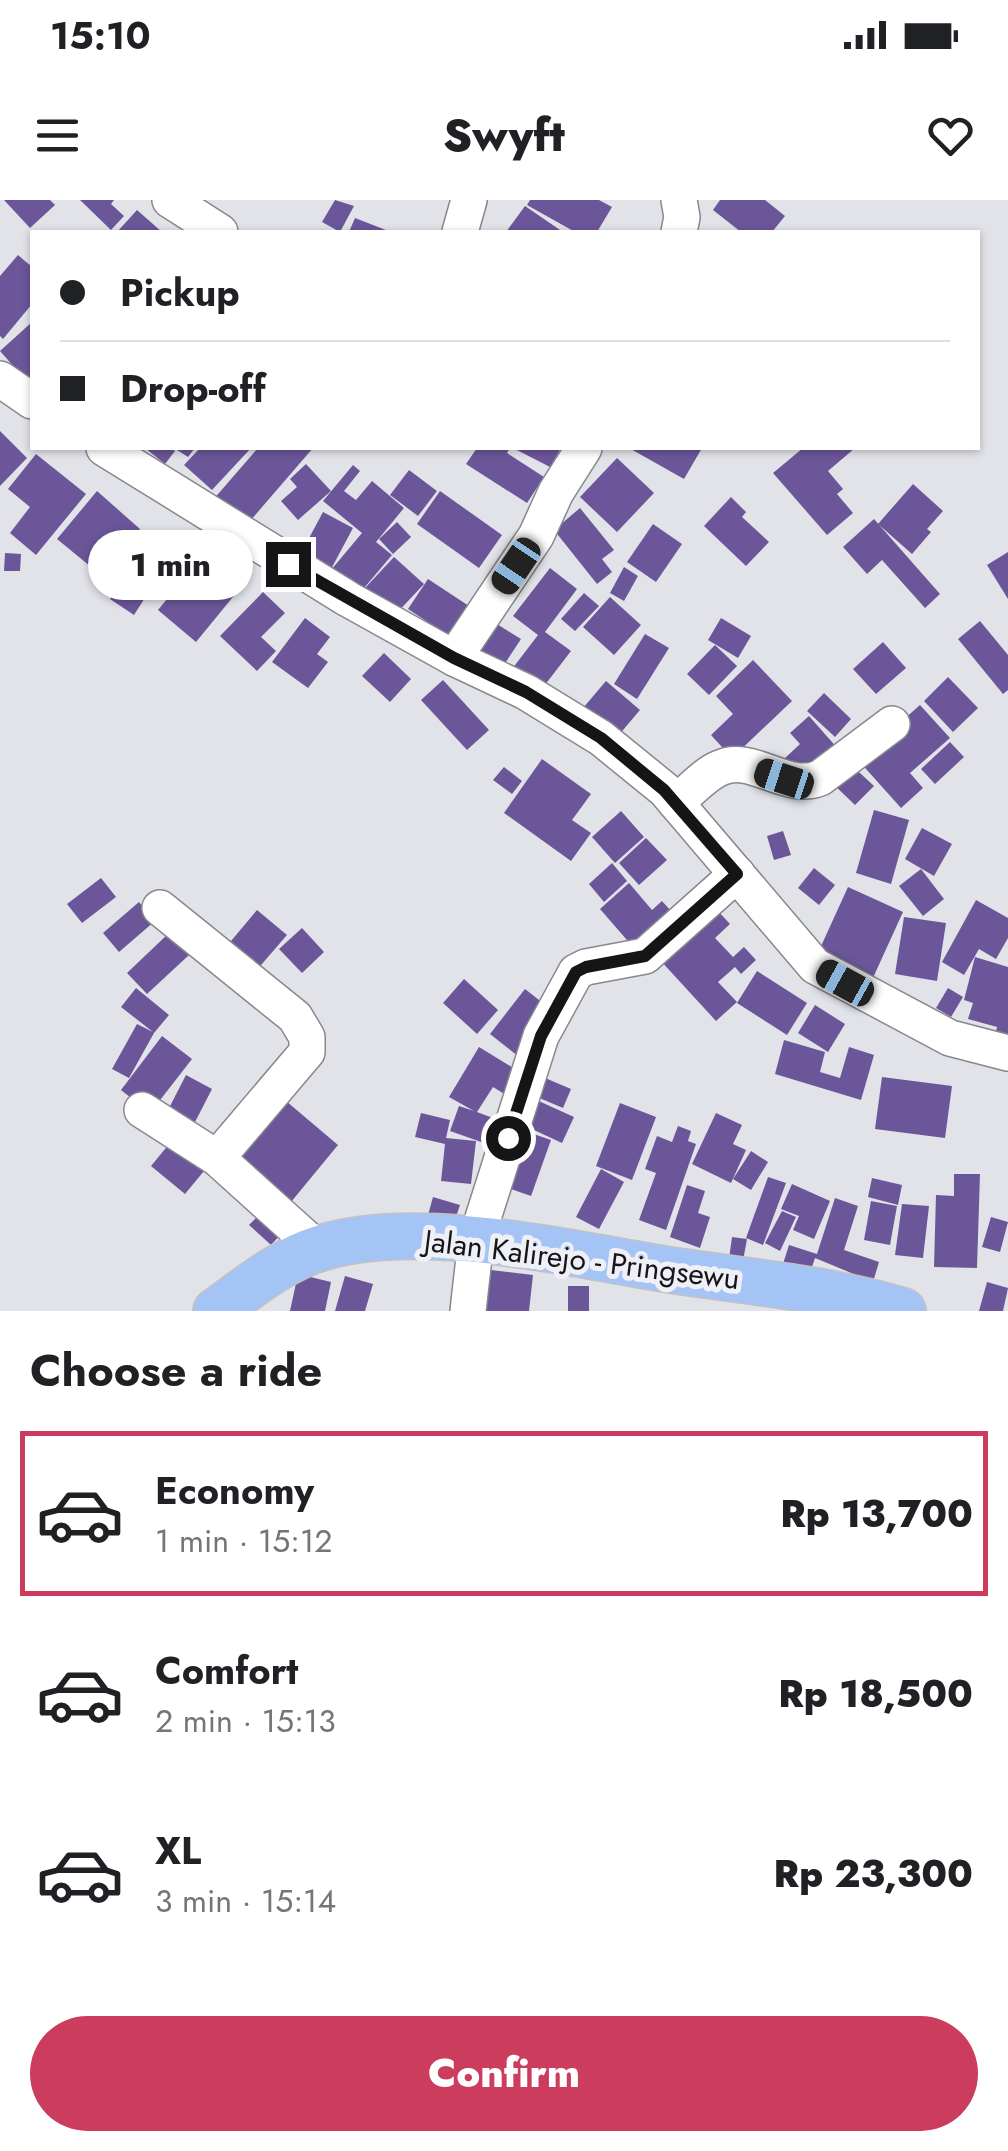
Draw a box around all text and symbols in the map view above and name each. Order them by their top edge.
text: 15:10 [50,8,151,63]
text: Swyft [443,103,565,168]
icon: menu [30,108,85,163]
icon: heart [923,108,978,163]
text: Pickup [120,265,240,320]
text: Drop-off [120,361,266,416]
callout: 1 min [88,529,253,599]
car [487,533,545,599]
text: 1 min [130,542,211,588]
route end [266,542,311,587]
car [751,755,817,803]
car [811,955,879,1011]
route start [486,1116,531,1161]
street label: Jalan Kalirejo - Pringsewu [418,1218,742,1300]
text: Choose a ride [30,1338,322,1403]
text: Economy [155,1463,314,1518]
icon: car [35,1469,125,1559]
text: Rp 13,700 [780,1486,973,1541]
text: 1 min · 15:12 [155,1518,333,1564]
text: Comfort [155,1643,298,1698]
icon: car [35,1649,125,1739]
text: Rp 18,500 [778,1666,973,1721]
text: 2 min · 15:13 [155,1698,336,1744]
text: XL [155,1823,201,1878]
icon: car [35,1829,125,1919]
text: Rp 23,300 [774,1846,973,1901]
text: 3 min · 15:14 [155,1878,336,1924]
button: Confirm [30,2016,978,2131]

